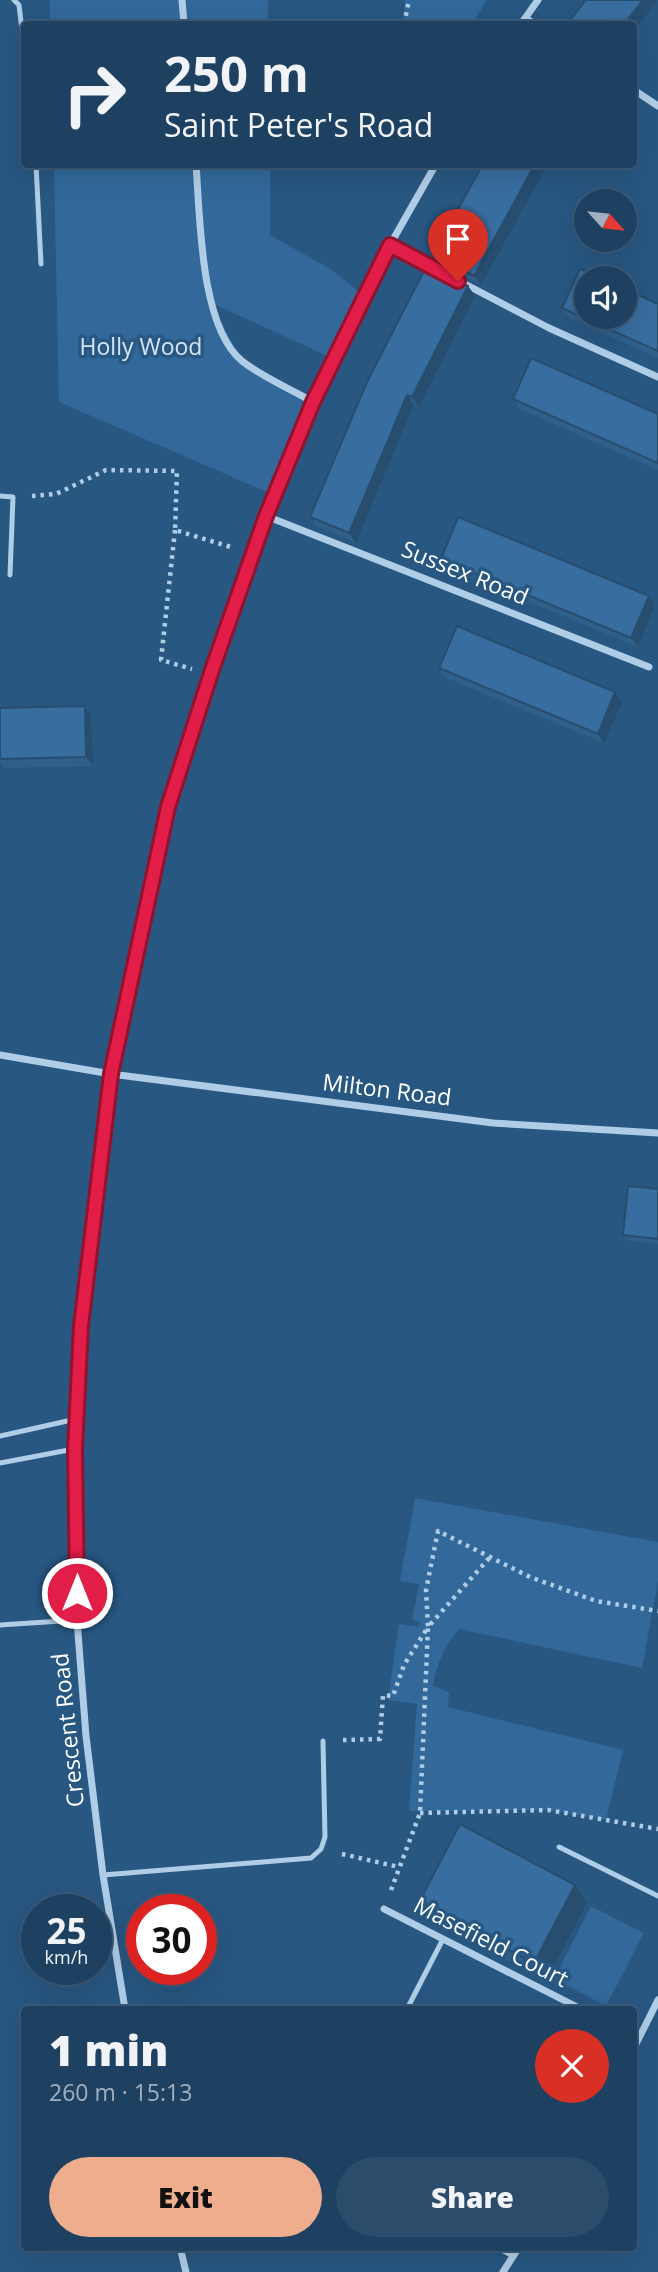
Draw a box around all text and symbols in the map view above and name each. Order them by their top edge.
text: 250 m [164,40,309,106]
icon: right [49,49,140,140]
text: Saint Peter's Road [164,103,433,146]
north arrow [574,189,637,252]
map controls [574,189,637,329]
pin [428,209,488,281]
icon: arrive [439,220,477,258]
button: sound [574,266,637,329]
park label: Holly Wood [80,330,202,362]
street label: Sussex Road [397,532,534,612]
street label: Milton Road [321,1065,453,1113]
position arrow [40,1556,114,1630]
street label: Crescent Road [43,1651,91,1809]
street label: Masefield Court [409,1888,574,1994]
speed limit sign: 30 [126,1894,217,1985]
text: 25 [46,1907,87,1954]
text: km/h [45,1945,88,1969]
text: 1 min [49,2021,168,2078]
button: close [535,2029,609,2103]
text: 260 m · 15:13 [49,2076,192,2108]
button: Exit [49,2157,322,2237]
button: Share [336,2157,609,2237]

